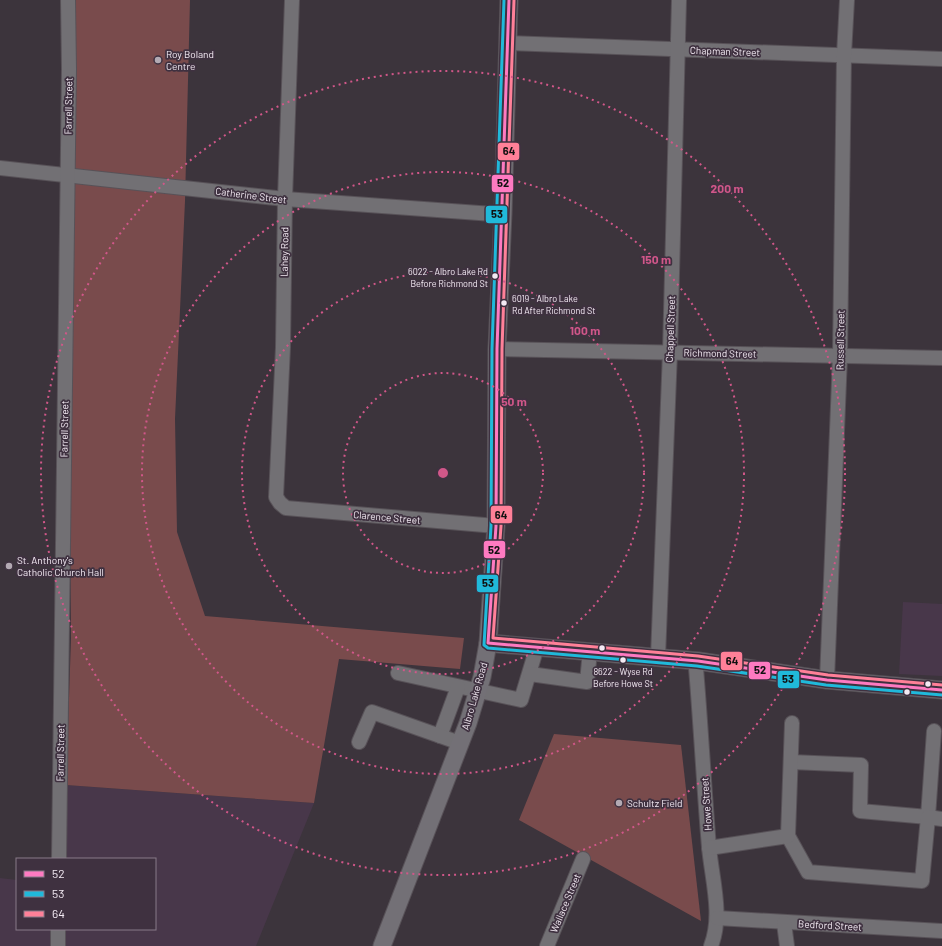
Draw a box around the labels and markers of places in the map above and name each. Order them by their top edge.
place label: Roy Boland Centre [166,48,214,72]
marker: Roy Boland Centre [153,55,163,65]
place label: 6022 - Albro Lake Rd Before Richmond St [408,266,488,289]
marker: 6022 - Albro Lake Rd Before Richmond St [490,271,500,281]
place label: 6019 - Albro Lake Rd After Richmond St [512,293,595,316]
marker: 6019 - Albro Lake Rd After Richmond St [499,298,509,308]
centre of rings [436,466,450,480]
place label: St. Anthony's Catholic Church Hall [17,554,104,578]
marker: St. Anthony's Catholic Church Hall [4,561,14,571]
unlabelled marker [597,643,607,653]
marker: 8622 - Wyse Rd Before Howe St [618,655,628,665]
place label: 8622 - Wyse Rd Before Howe St [593,666,653,689]
unlabelled marker [923,679,933,689]
unlabelled marker [902,687,912,697]
place label: Schultz Field [627,797,683,809]
marker: Schultz Field [614,798,624,808]

